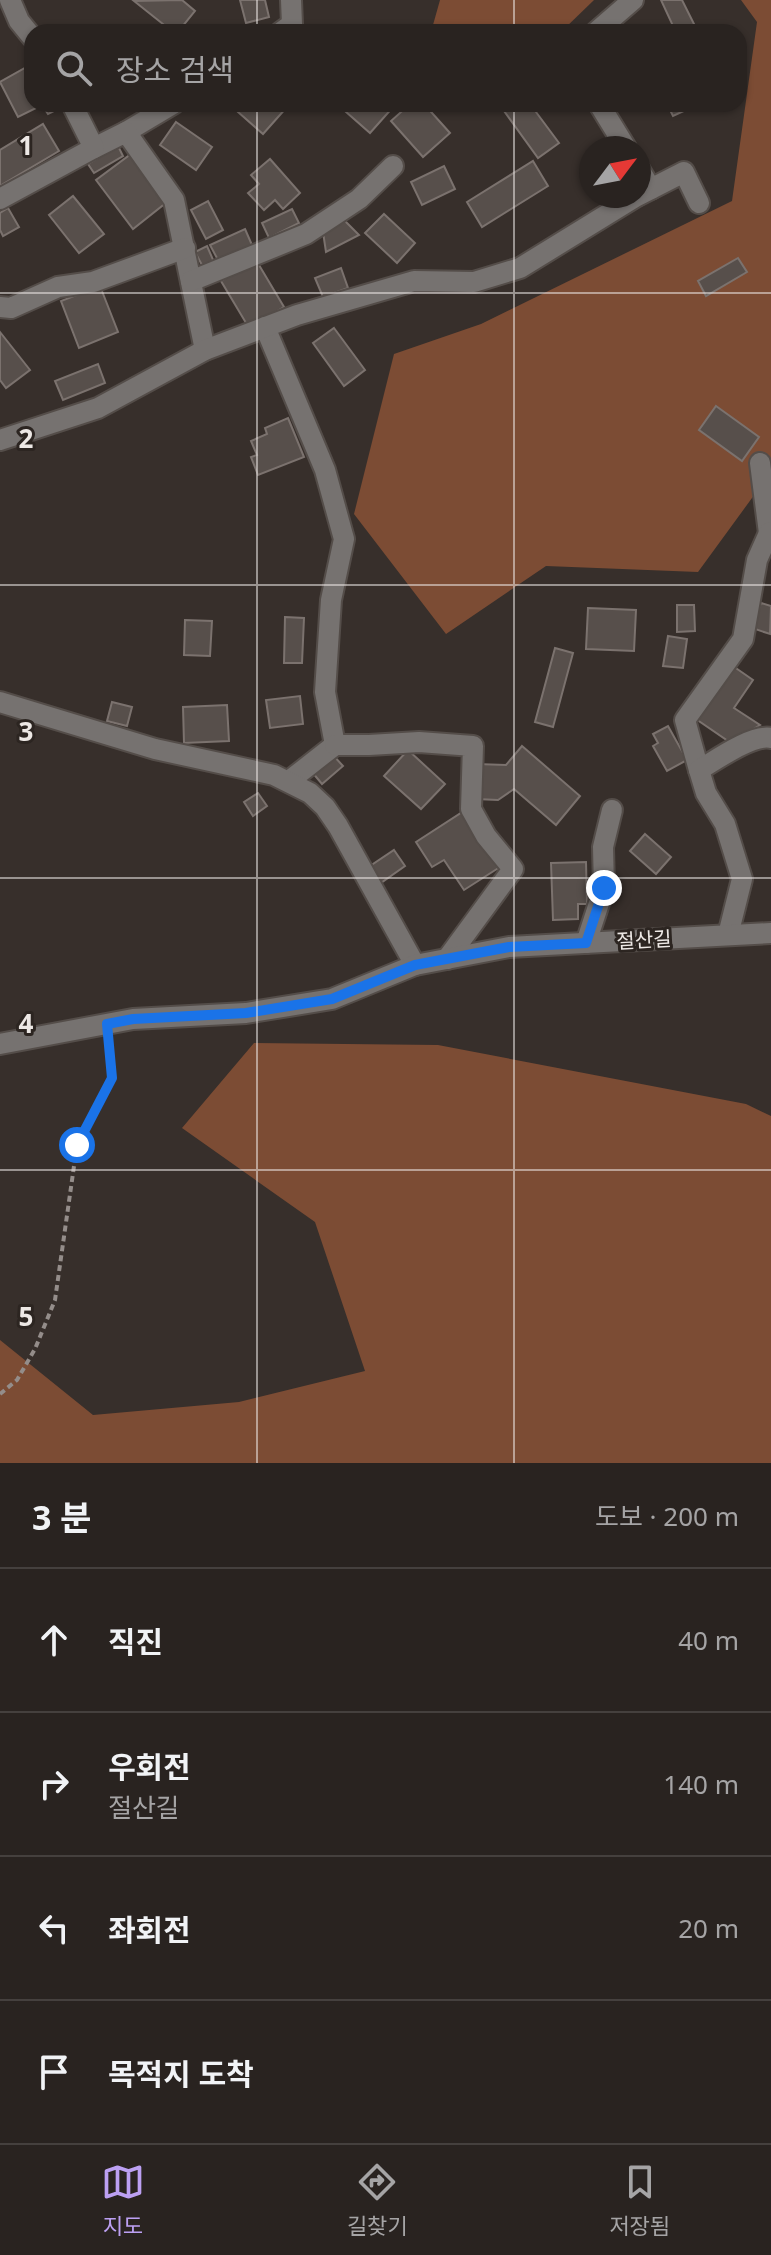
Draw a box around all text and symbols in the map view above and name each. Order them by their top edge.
search box [24,24,747,112]
icon: search [52,46,96,90]
text: 장소 검색 [116,49,234,90]
text: 1 [19,127,33,163]
north arrow [579,136,651,208]
text: 2 [19,420,34,456]
text: 3 [19,713,33,749]
route end [586,870,622,906]
street label: 절산길 [616,925,672,954]
text: 4 [19,1005,34,1041]
route start [59,1127,95,1163]
text: 5 [19,1298,33,1334]
text: 3 분 [32,1494,92,1540]
text: 도보 · 200 m [595,1498,739,1534]
icon: ahead [32,1618,76,1662]
text: 직진 [108,1621,163,1662]
text: 40 m [678,1622,739,1658]
text: 우회전 [108,1746,191,1787]
icon: right [32,1762,76,1806]
text: 140 m [663,1766,739,1802]
text: 절산길 [108,1789,180,1825]
icon: left [32,1906,76,1950]
text: 좌회전 [108,1909,191,1950]
text: 20 m [678,1910,739,1946]
icon: arrive [32,2050,76,2094]
text: 목적지 도착 [108,2053,254,2094]
tab: 지도 [101,2160,145,2240]
tab: 길찾기 [347,2160,408,2240]
tab: 저장됨 [609,2160,670,2240]

